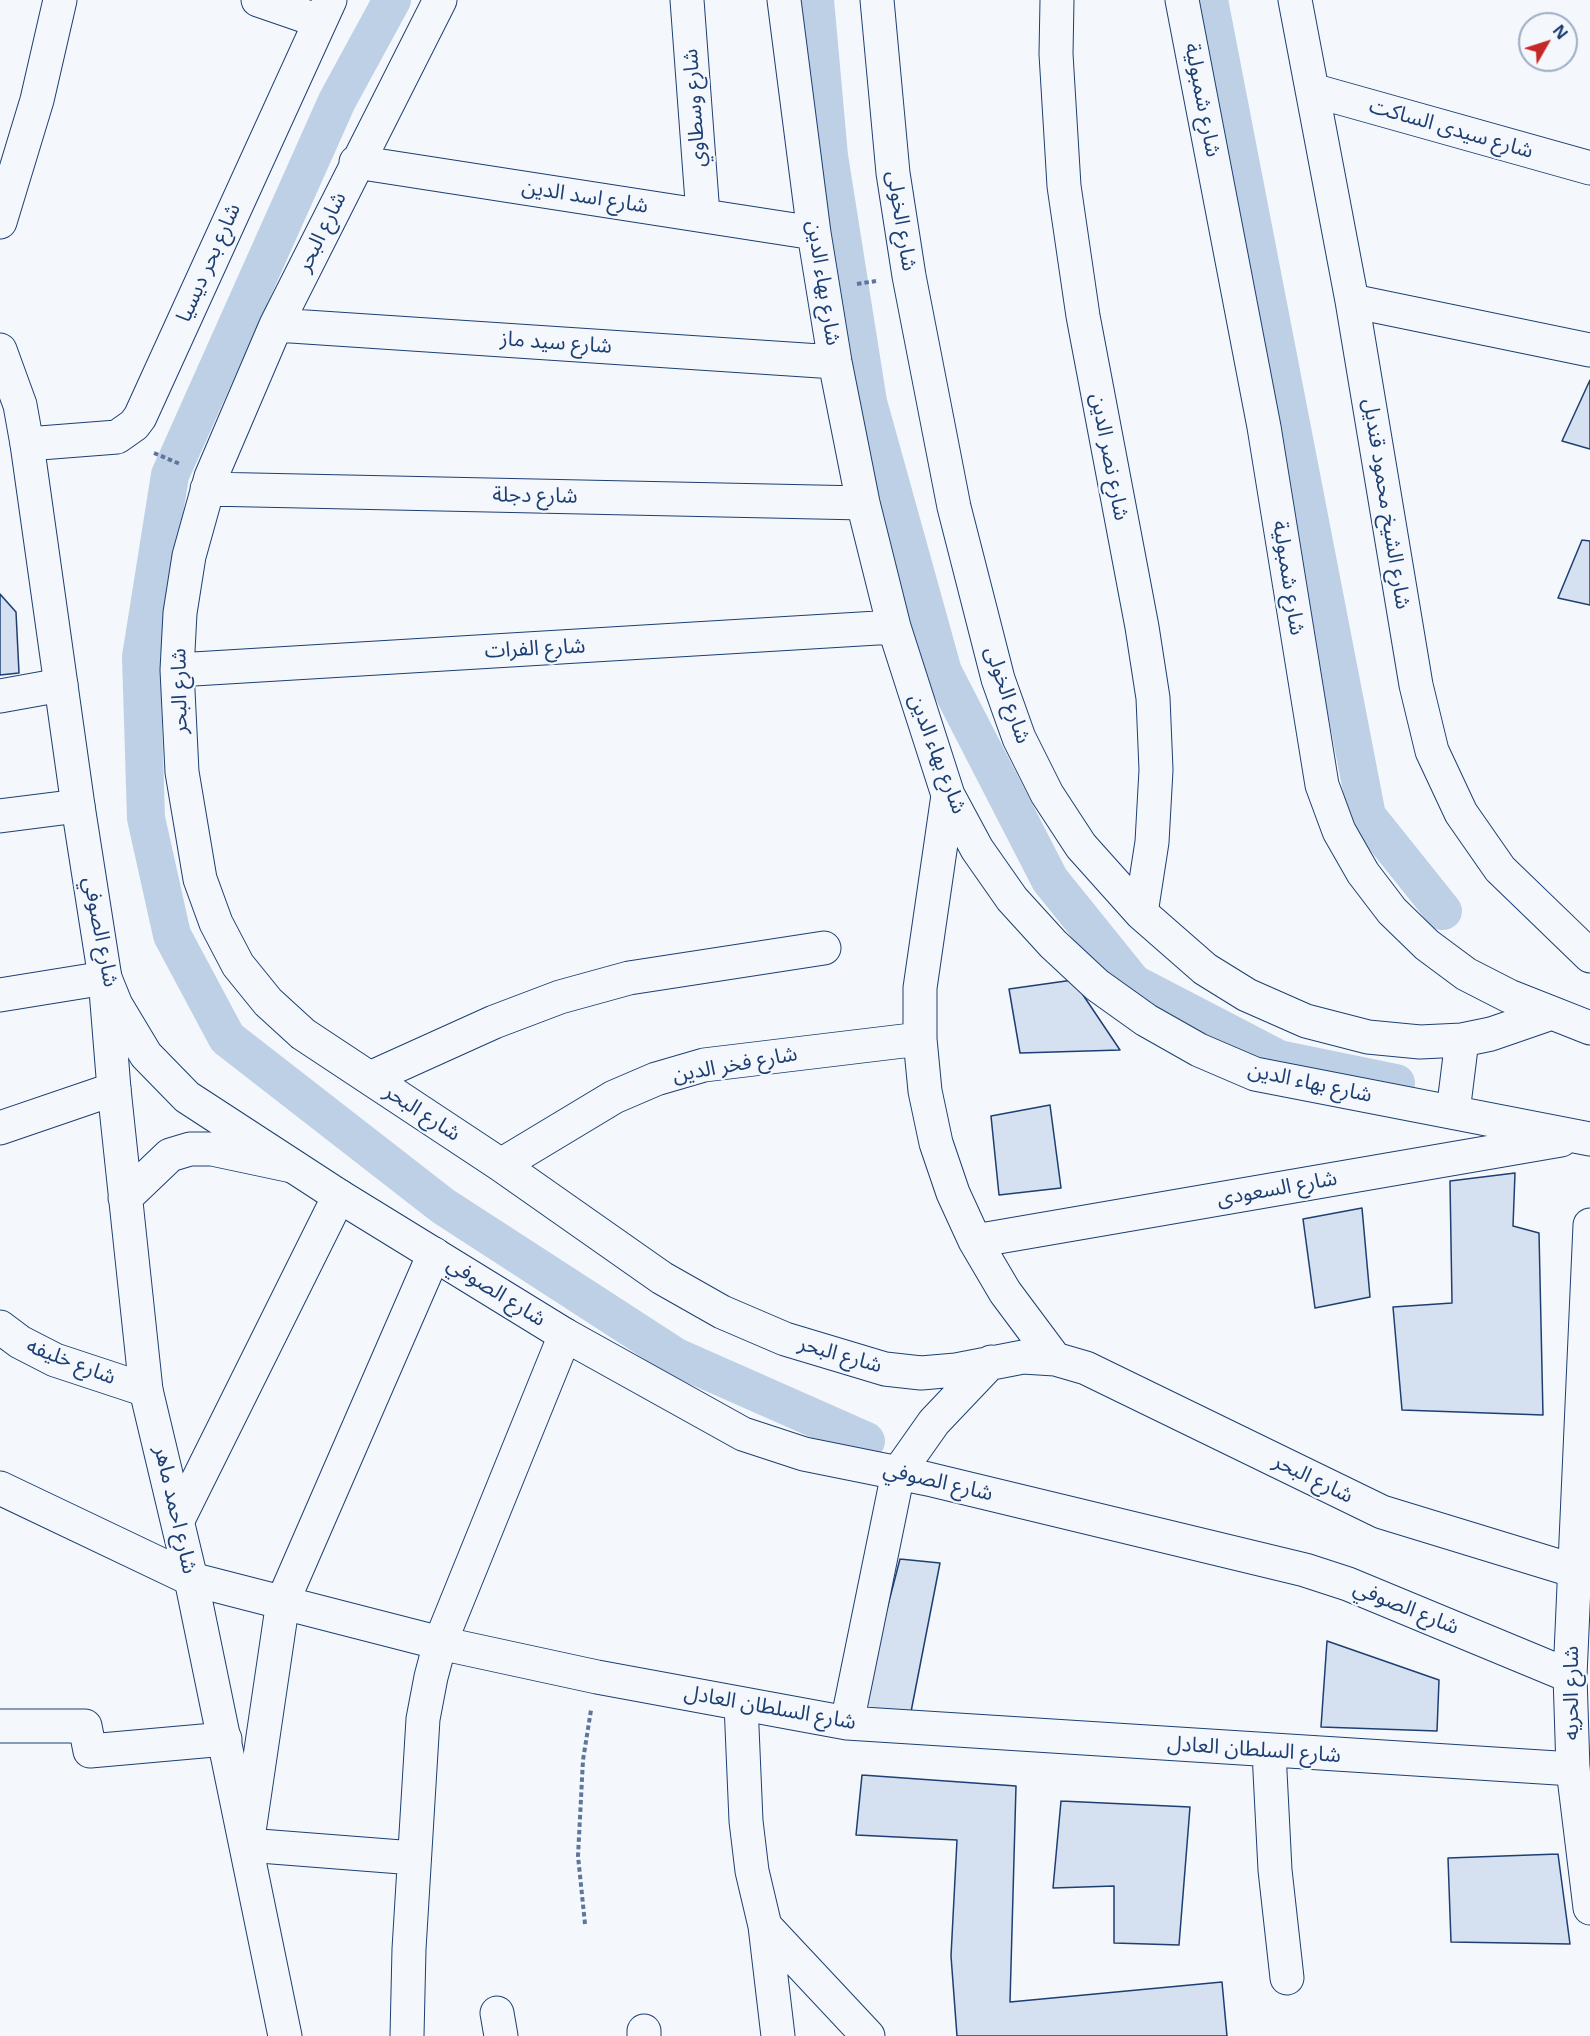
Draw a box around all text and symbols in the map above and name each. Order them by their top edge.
north arrow [1518,12,1578,72]
text: N [1548,20,1573,44]
street label: شارع شمبولية [1179,41,1225,159]
street label: شارع وسطاوي [678,48,712,168]
street label: شارع سيدى الساكت [1366,94,1536,164]
street label: شارع الخولى [881,169,921,273]
street label: شارع اسد الدين [520,175,650,219]
street label: شارع البحر [292,188,352,276]
street label: شارع بحر ديسيا [172,200,246,326]
street label: شارع بهاء الدين [801,219,845,347]
street label: شارع سيد ماز [499,327,613,359]
street label: شارع نصر الدين [1084,391,1134,523]
street label: شارع الشيخ محمود قنديل [1357,397,1415,611]
street label: شارع دجلة [492,483,578,509]
street label: شارع شمبولية [1267,519,1309,637]
street label: شارع الفرات [484,634,586,664]
street label: شارع الخولى [979,643,1035,747]
street label: شارع البحر [167,648,193,734]
street label: شارع بهاء الدين [903,691,971,817]
street label: شارع الصوفي [77,875,123,989]
street label: شارع فخر الدين [671,1042,799,1088]
street label: شارع بهاء الدين [1246,1058,1374,1108]
street label: شارع البحر [379,1079,465,1147]
street label: شارع السعودى [1215,1166,1339,1212]
street label: شارع الصوفي [442,1252,550,1332]
street label: شارع البحر [795,1331,885,1379]
street label: شارع خليفه [23,1333,119,1391]
street label: شارع احمد ماهر [148,1444,202,1576]
street label: شارع البحر [1269,1449,1357,1509]
street label: شارع الصوفي [881,1457,995,1507]
street label: شارع الصوفي [1350,1575,1462,1641]
street label: شارع الحريه [1559,1646,1585,1740]
street label: شارع السلطان العادل [682,1680,858,1736]
street label: شارع السلطان العادل [1166,1731,1342,1769]

